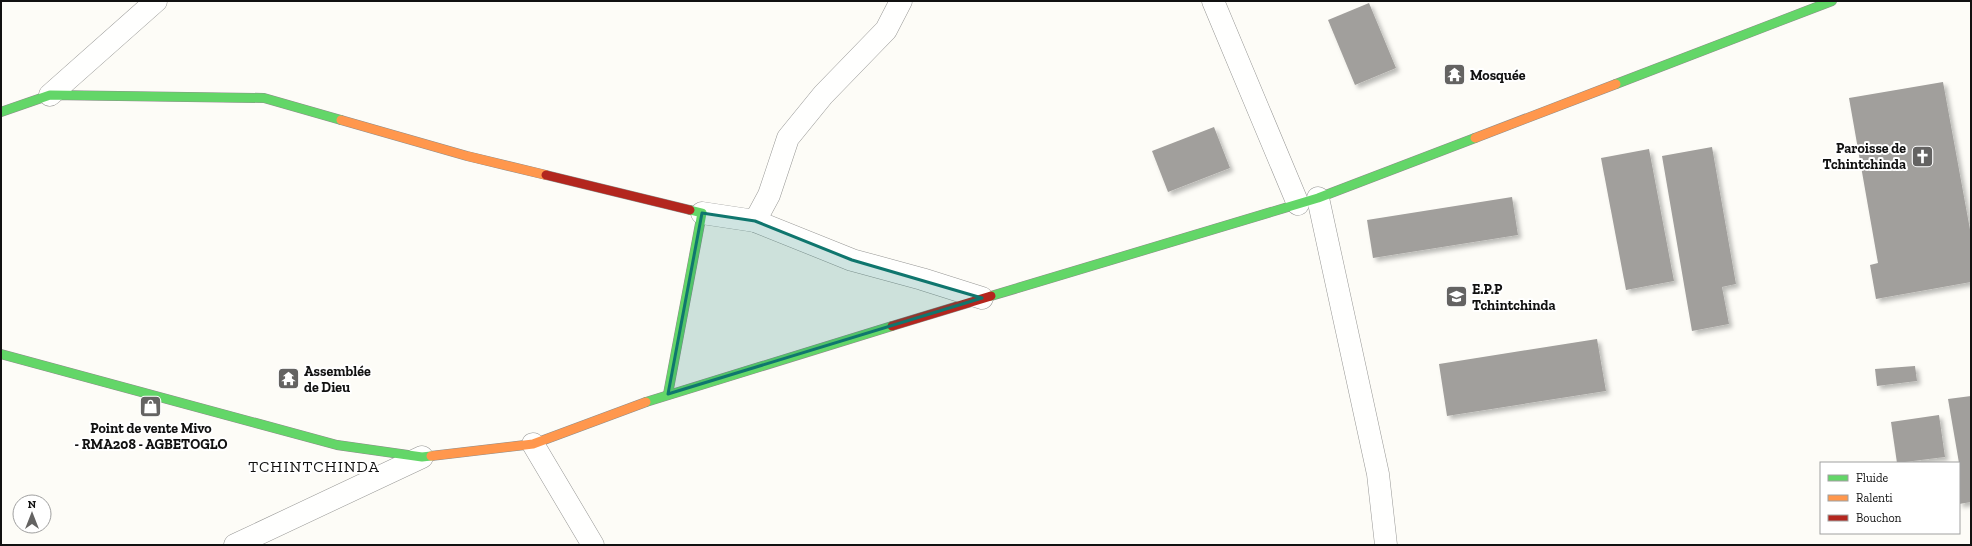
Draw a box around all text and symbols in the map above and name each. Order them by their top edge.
temple icon: Mosquée [1441,62,1467,88]
place label: Mosquée [1470,67,1526,84]
place label: Paroisse de Tchintchinda [1822,140,1906,173]
church icon: Paroisse de Tchintchinda [1909,143,1935,169]
place label: E.P.P Tchintchinda [1472,281,1556,314]
school or university icon: E.P.P Tchintchinda [1444,284,1470,310]
place label: Assemblée de Dieu [304,363,371,396]
temple icon: Assemblée de Dieu [275,366,301,392]
shop icon: Point de vente Mivo - RMA208 - AGBETOGLO [138,393,164,419]
place label: Point de vente Mivo - RMA208 - AGBETOGLO [75,420,227,453]
district label: TCHINTCHINDA [248,457,380,476]
legend [1820,462,1960,534]
text: Fluide [1856,471,1889,485]
text: Ralenti [1856,491,1893,505]
north arrow [12,494,52,534]
text: N [28,498,37,511]
text: Bouchon [1856,511,1902,525]

